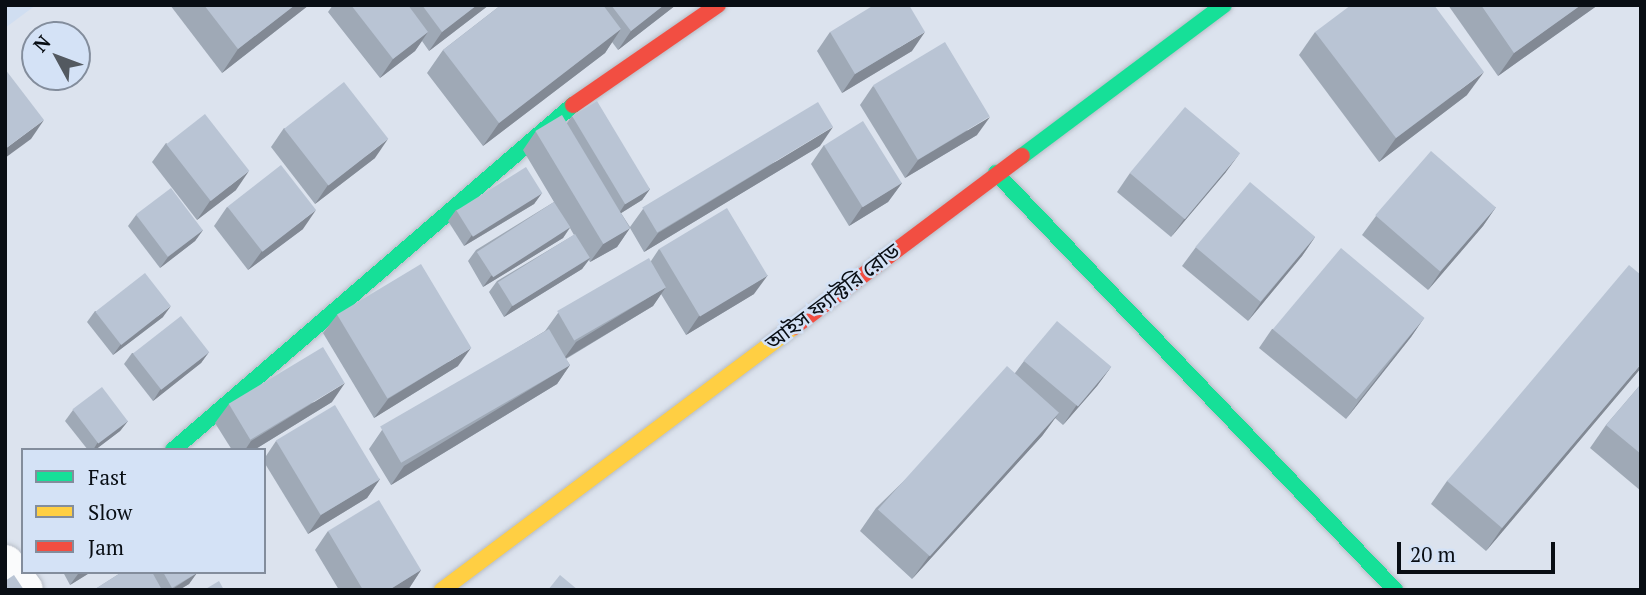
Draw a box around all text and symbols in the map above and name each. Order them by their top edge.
north arrow [21,21,91,91]
text: N [27,30,55,57]
street label: আইস ফ্যাক্টরি রোড [760,237,904,355]
legend [21,448,266,574]
text: Fast [88,463,127,491]
text: Slow [88,498,132,526]
scale bar [1401,528,1558,572]
text: Jam [88,533,124,561]
text: 20 m [1410,540,1456,568]

